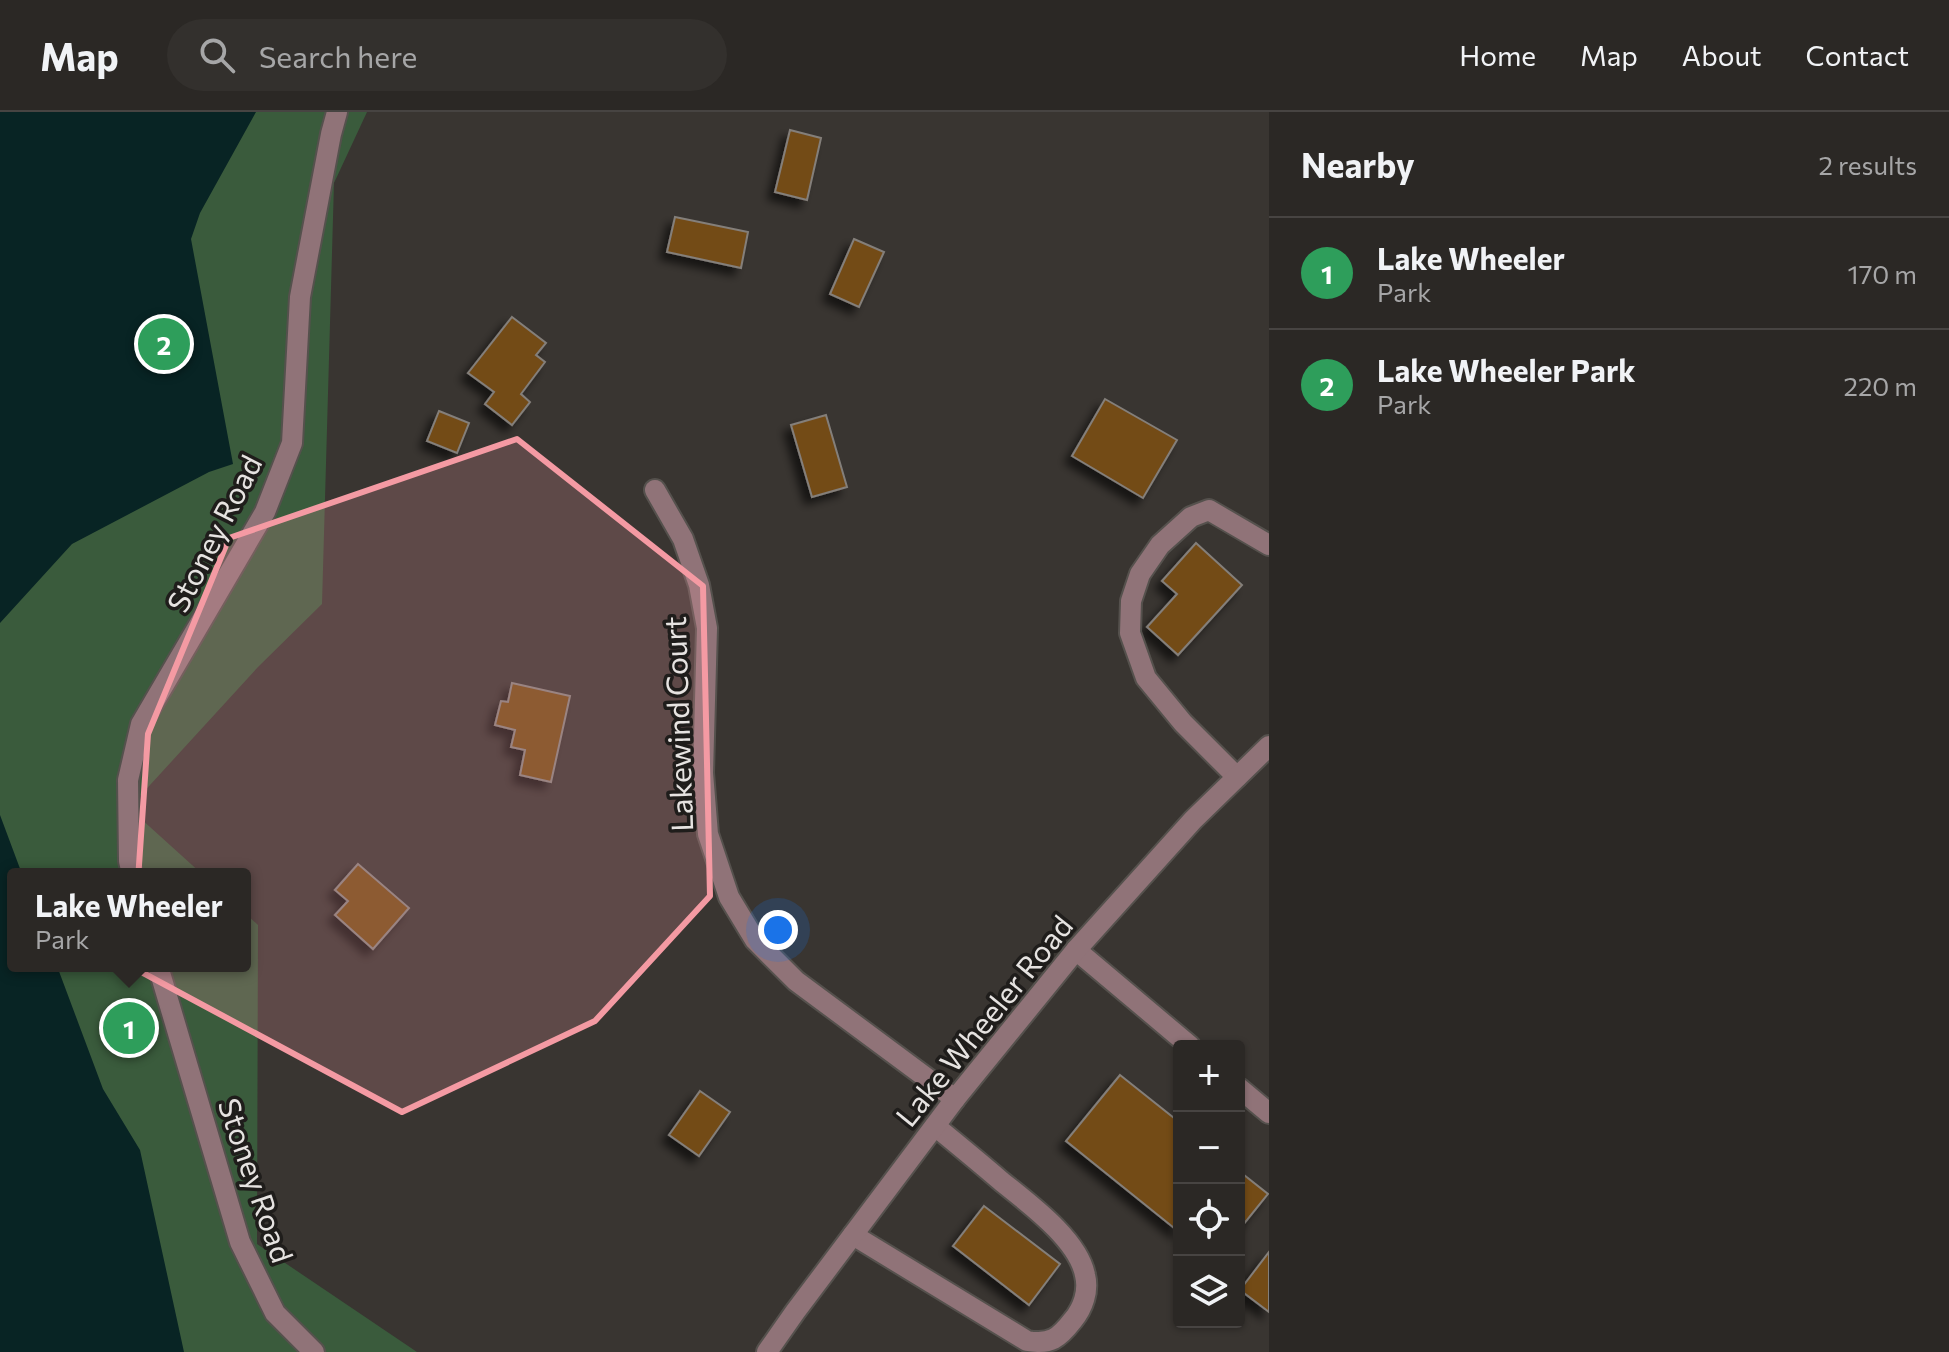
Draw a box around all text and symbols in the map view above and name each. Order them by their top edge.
search box [167,19,727,91]
text: Map [40,32,119,79]
icon: search [195,33,239,77]
text: Search here [259,37,417,74]
text: Home [1459,38,1536,72]
text: Map [1580,38,1638,72]
text: About [1682,38,1762,72]
text: Contact [1806,38,1909,72]
text: Nearby [1301,143,1415,185]
text: 2 results [1819,149,1917,180]
text: Lake Wheeler [1377,239,1565,276]
text: 1 [1321,258,1333,289]
text: 170 m [1848,258,1917,289]
text: Park [1377,276,1431,307]
pin: 2 [138,314,190,374]
text: Lake Wheeler Park [1377,351,1636,388]
text: 2 [1320,370,1334,401]
text: 220 m [1844,370,1917,401]
text: Park [1377,388,1431,419]
street label: Stoney Road [158,448,268,618]
street label: Lakewind Court [655,616,699,832]
popup [7,868,251,972]
text: Lake Wheeler [35,886,223,923]
street label: Lake Wheeler Road [887,907,1079,1133]
your location [758,910,798,950]
text: Park [35,923,89,954]
pin: 1 [103,998,155,1058]
map controls [1173,1040,1245,1328]
button: + [1173,1040,1245,1112]
street label: Stoney Road [212,1093,302,1267]
button: − [1173,1112,1245,1184]
button: locate [1173,1184,1245,1256]
button: layers [1173,1256,1245,1328]

